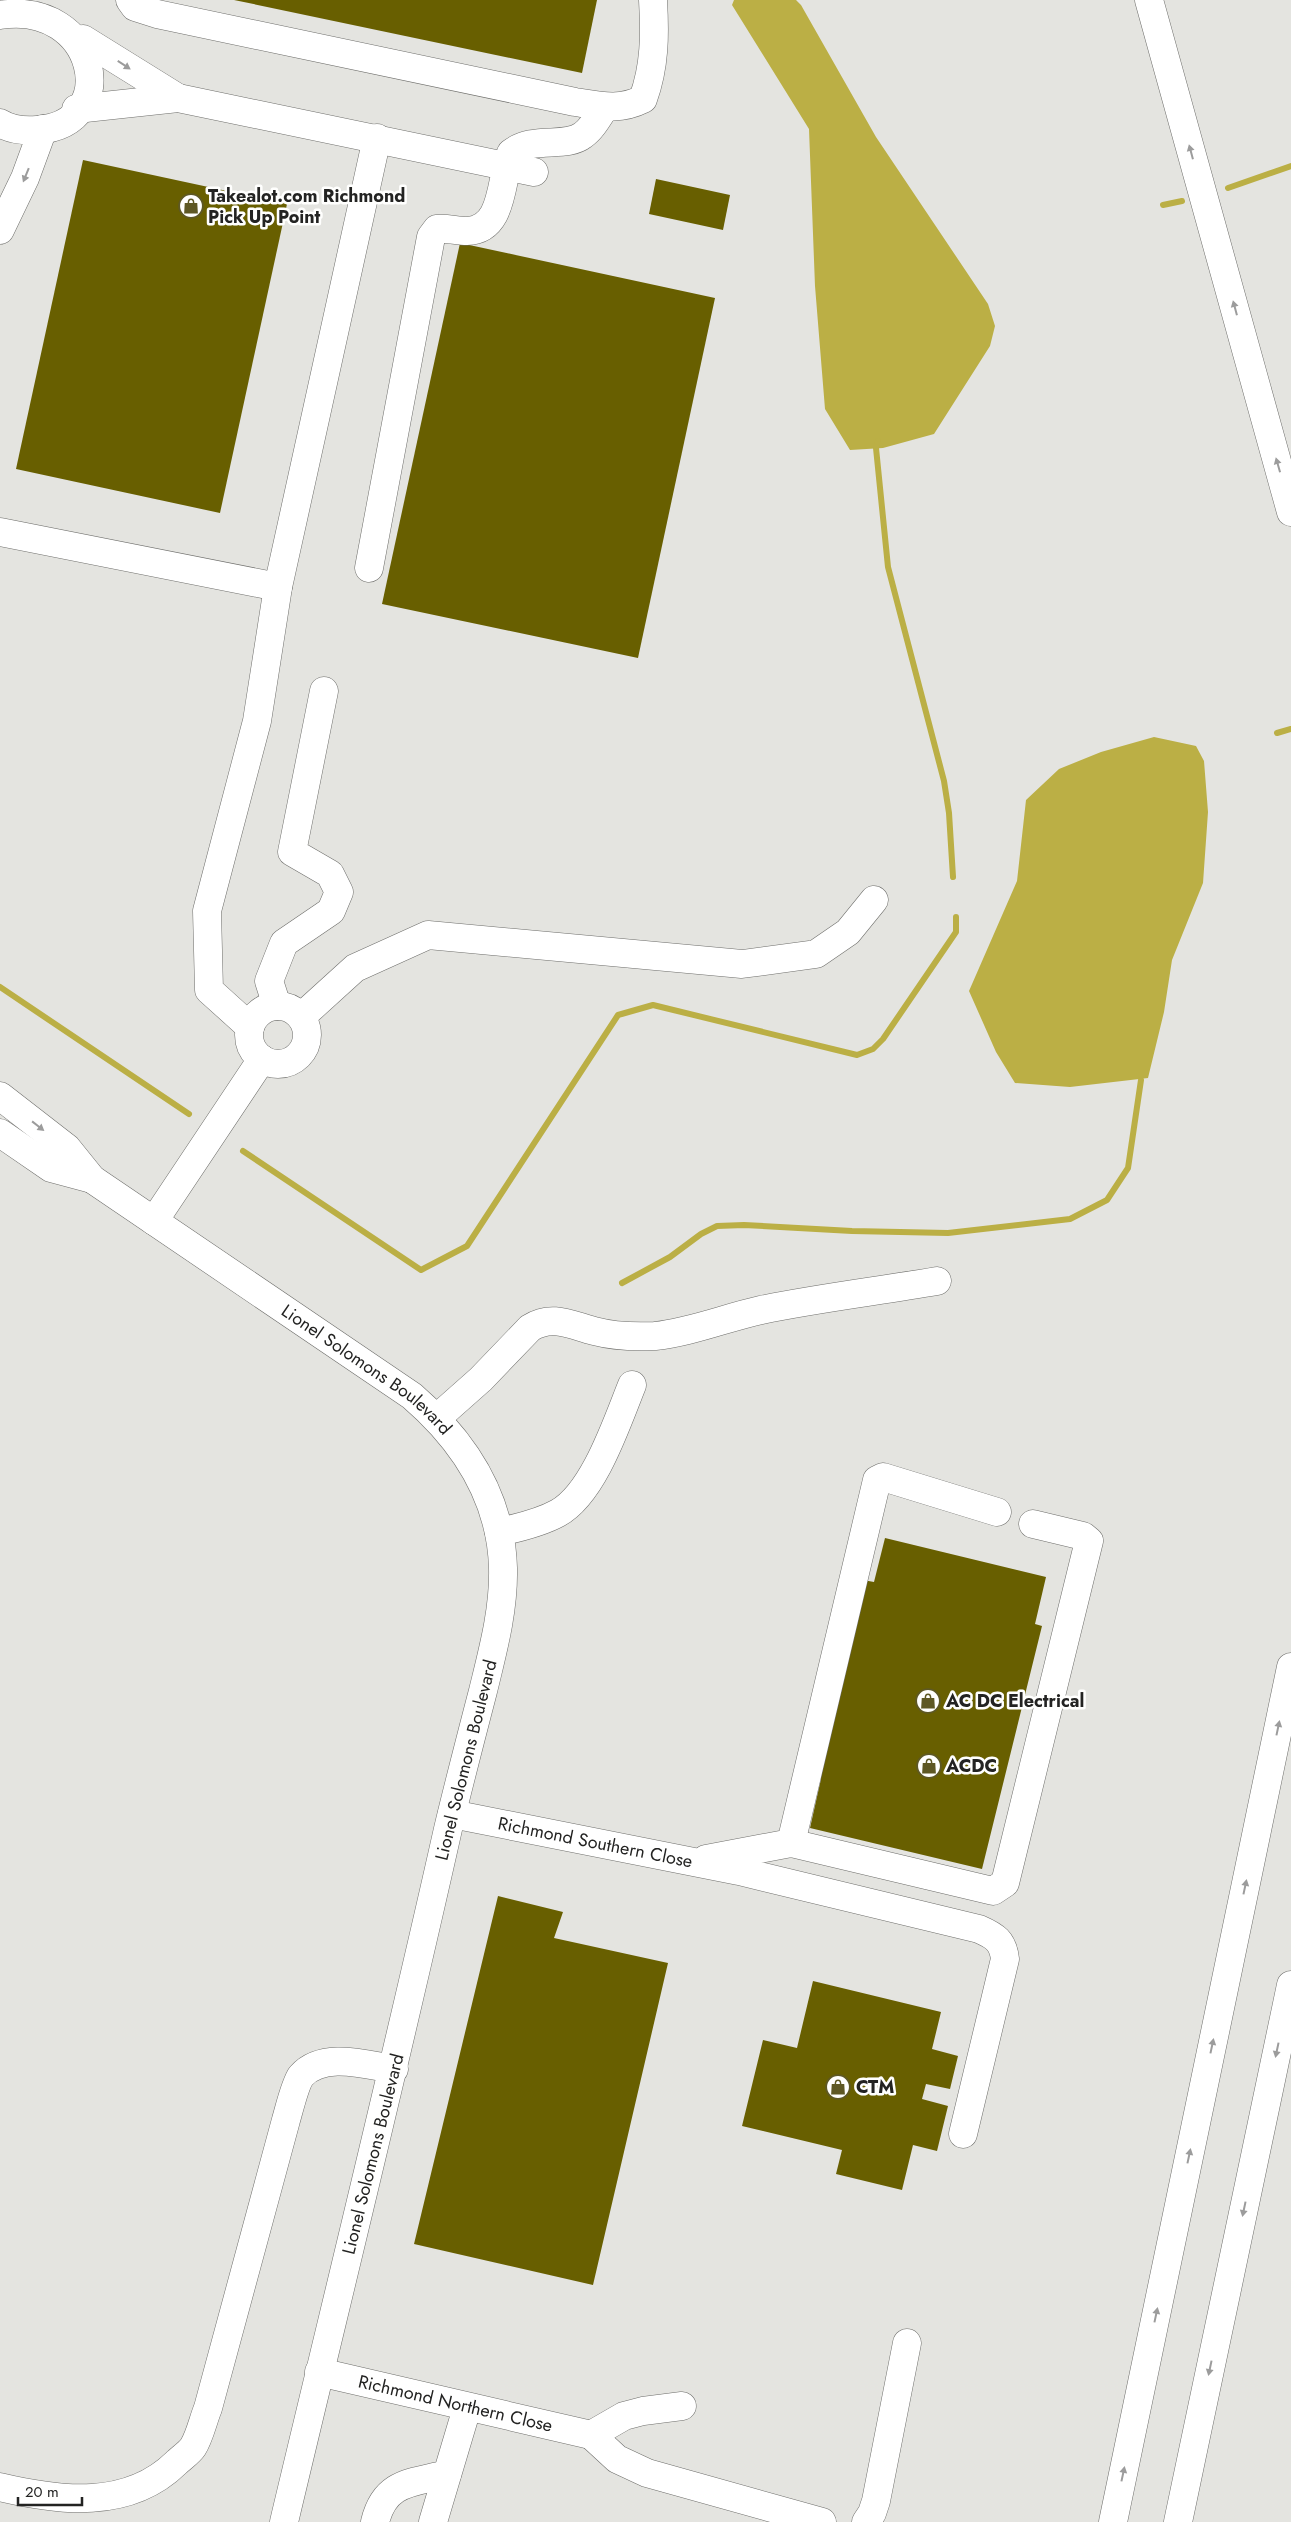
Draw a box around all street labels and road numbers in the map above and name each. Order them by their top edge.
street label: Lionel Solomons Boulevard [276,1298,458,1440]
street label: Lionel Solomons Boulevard [428,1657,504,1863]
street label: Richmond Southern Close [496,1810,695,1874]
street label: Lionel Solomons Boulevard [335,2051,411,2257]
street label: Richmond Northern Close [356,2368,555,2439]

